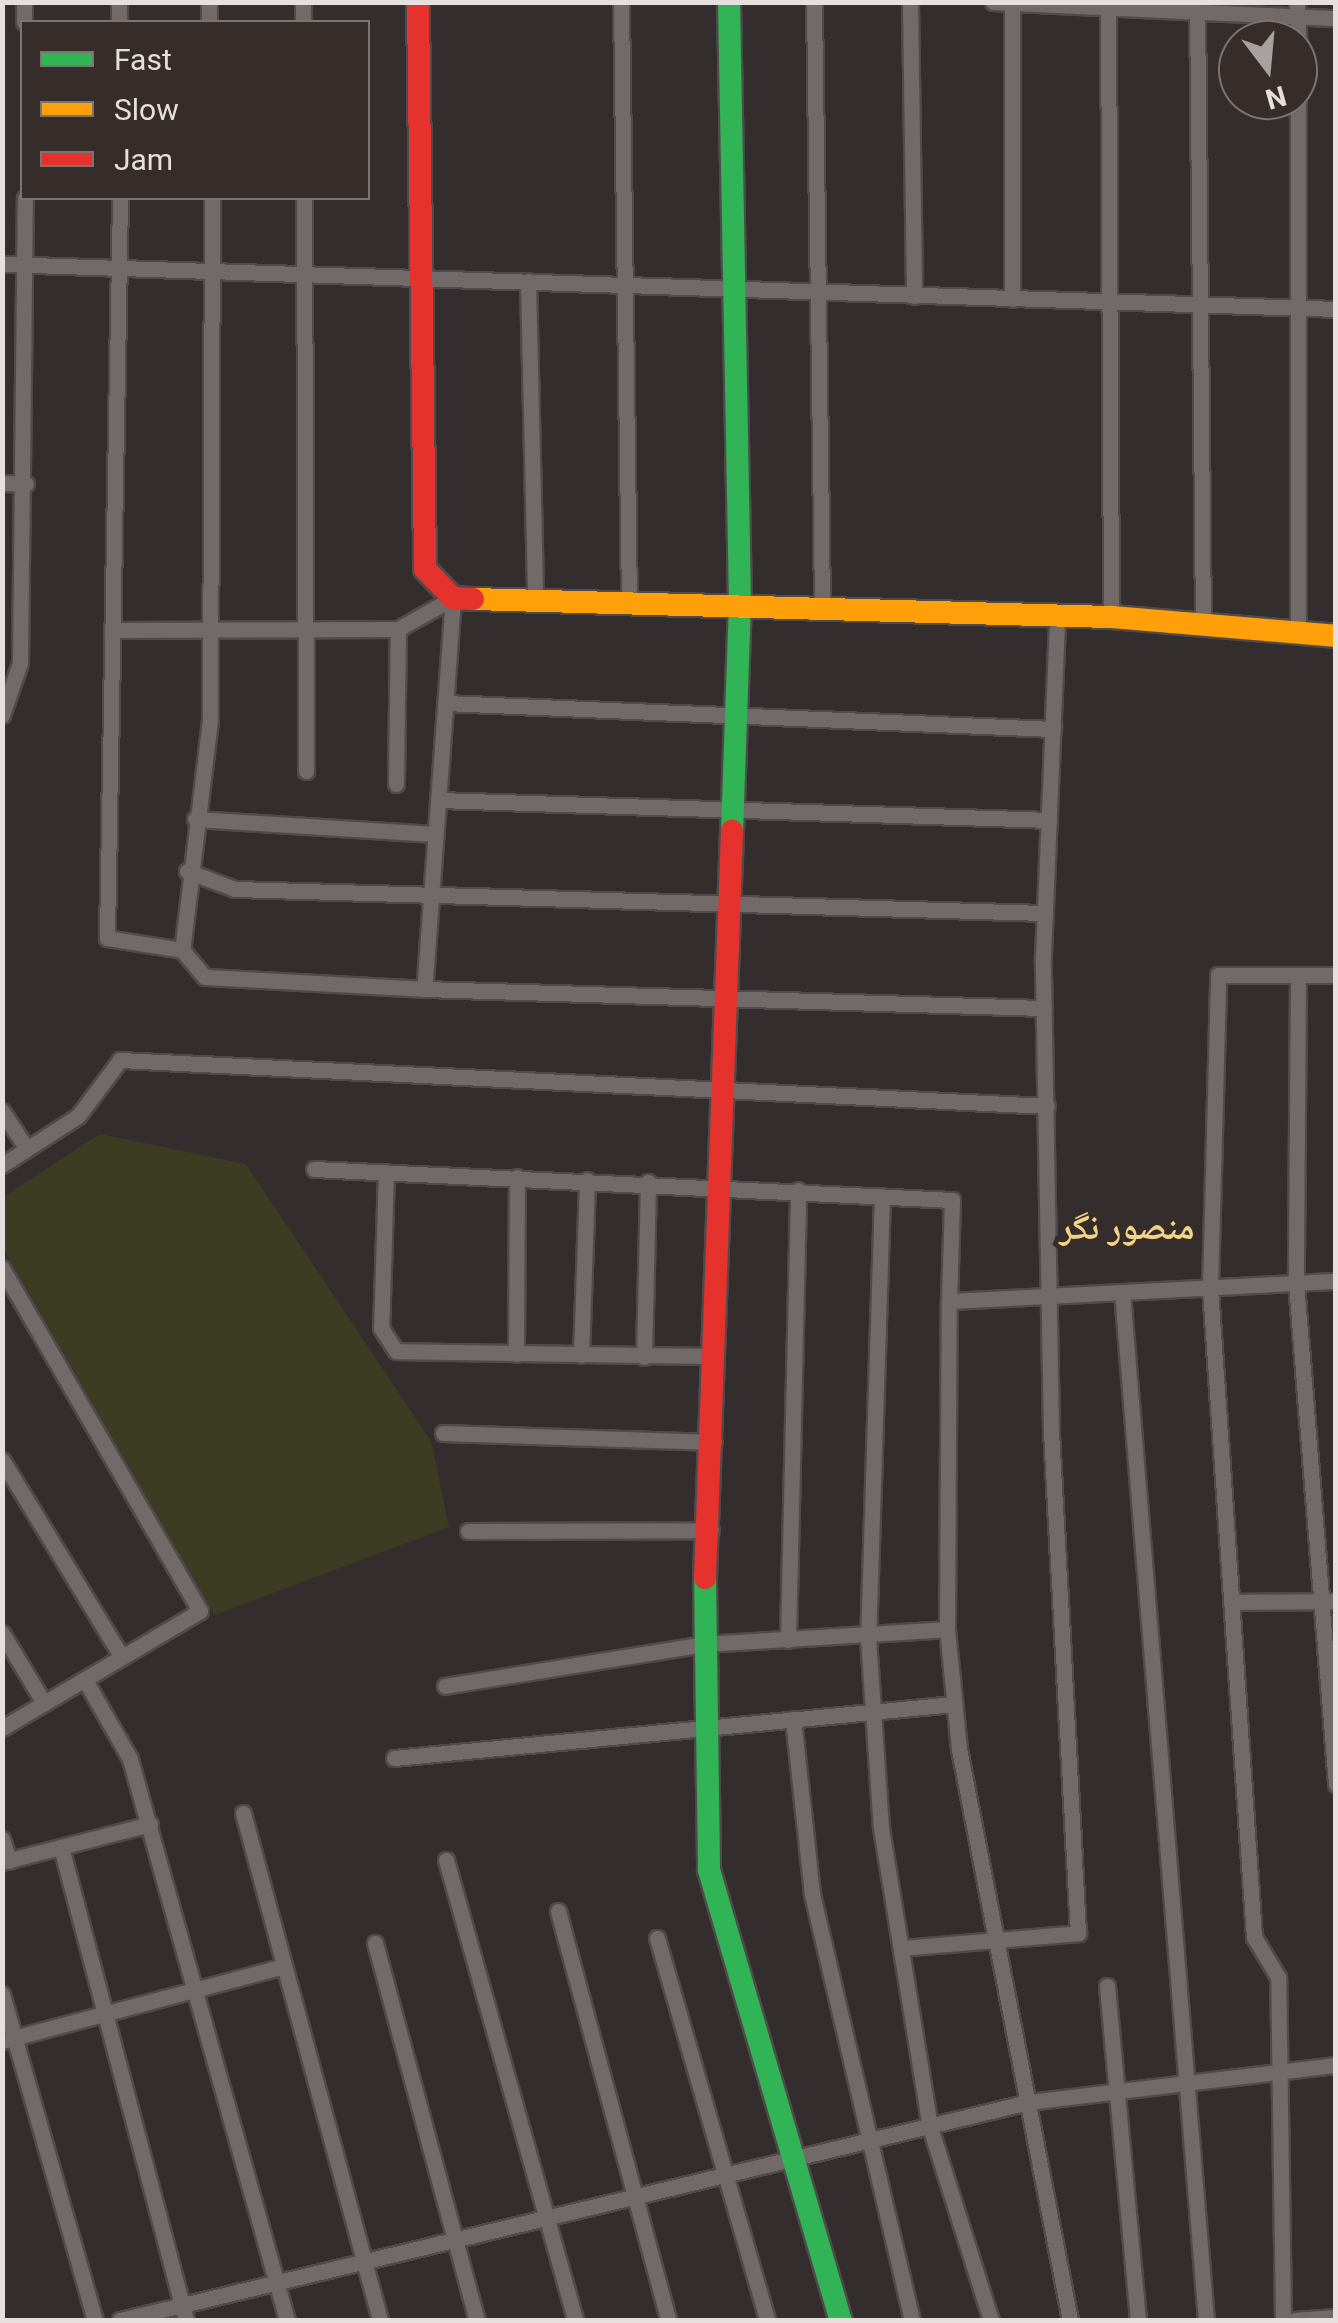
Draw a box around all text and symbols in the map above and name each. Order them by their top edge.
legend [20,20,370,200]
north arrow [1218,20,1318,120]
text: Fast [114,42,172,77]
text: N [1262,79,1290,116]
text: Slow [114,92,179,127]
text: Jam [114,142,173,177]
district label: منصور نگر [1059,1207,1195,1249]

